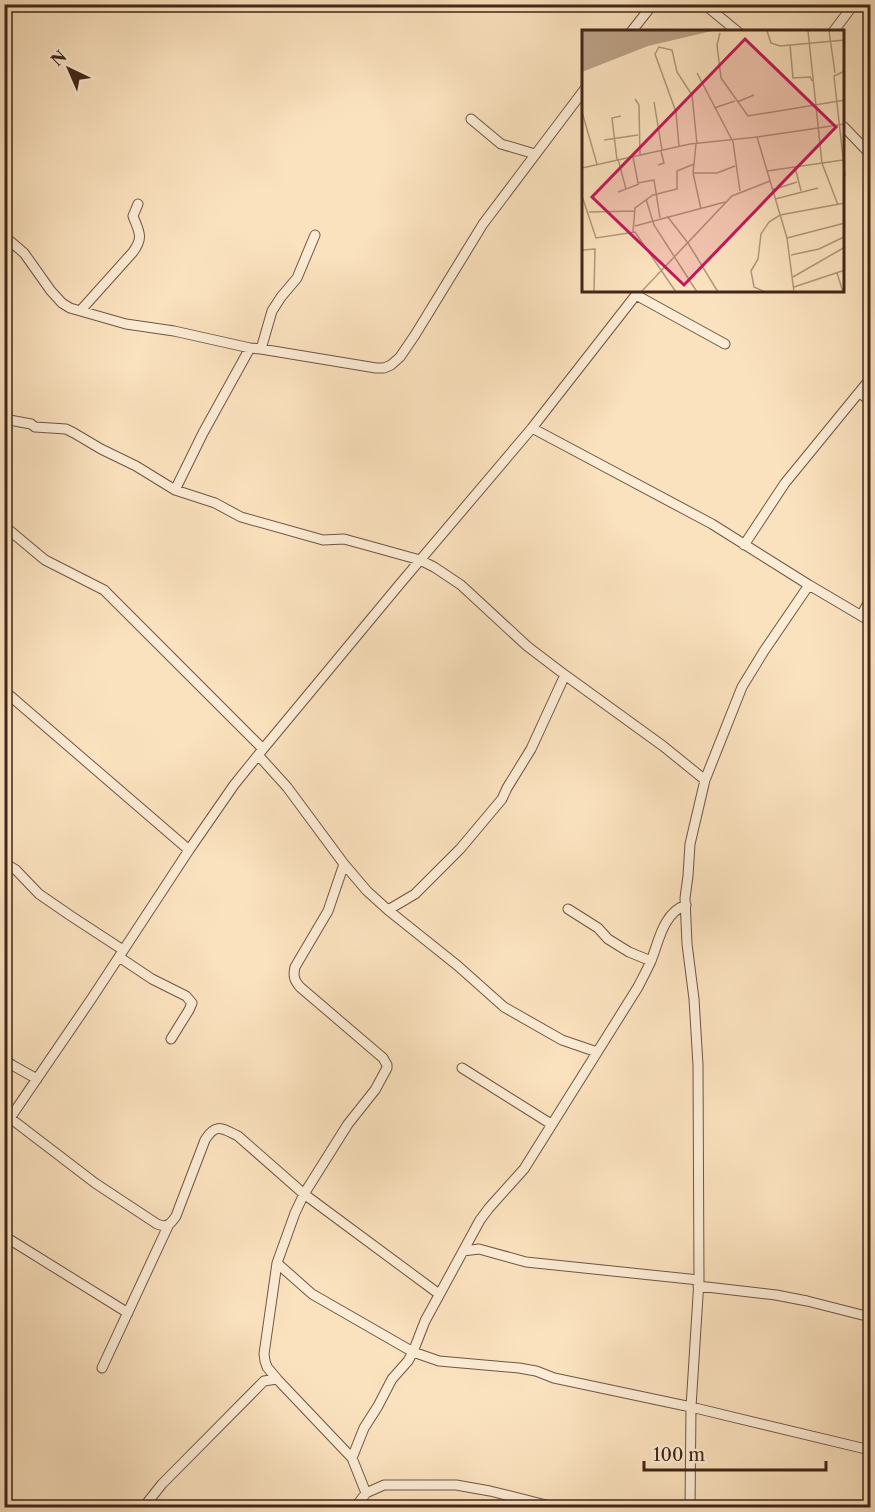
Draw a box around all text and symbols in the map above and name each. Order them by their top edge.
inset map [582,30,845,292]
north arrow [39,39,99,99]
text: N [47,46,71,70]
scale bar [644,1434,826,1472]
text: 100 m [653,1444,705,1466]

